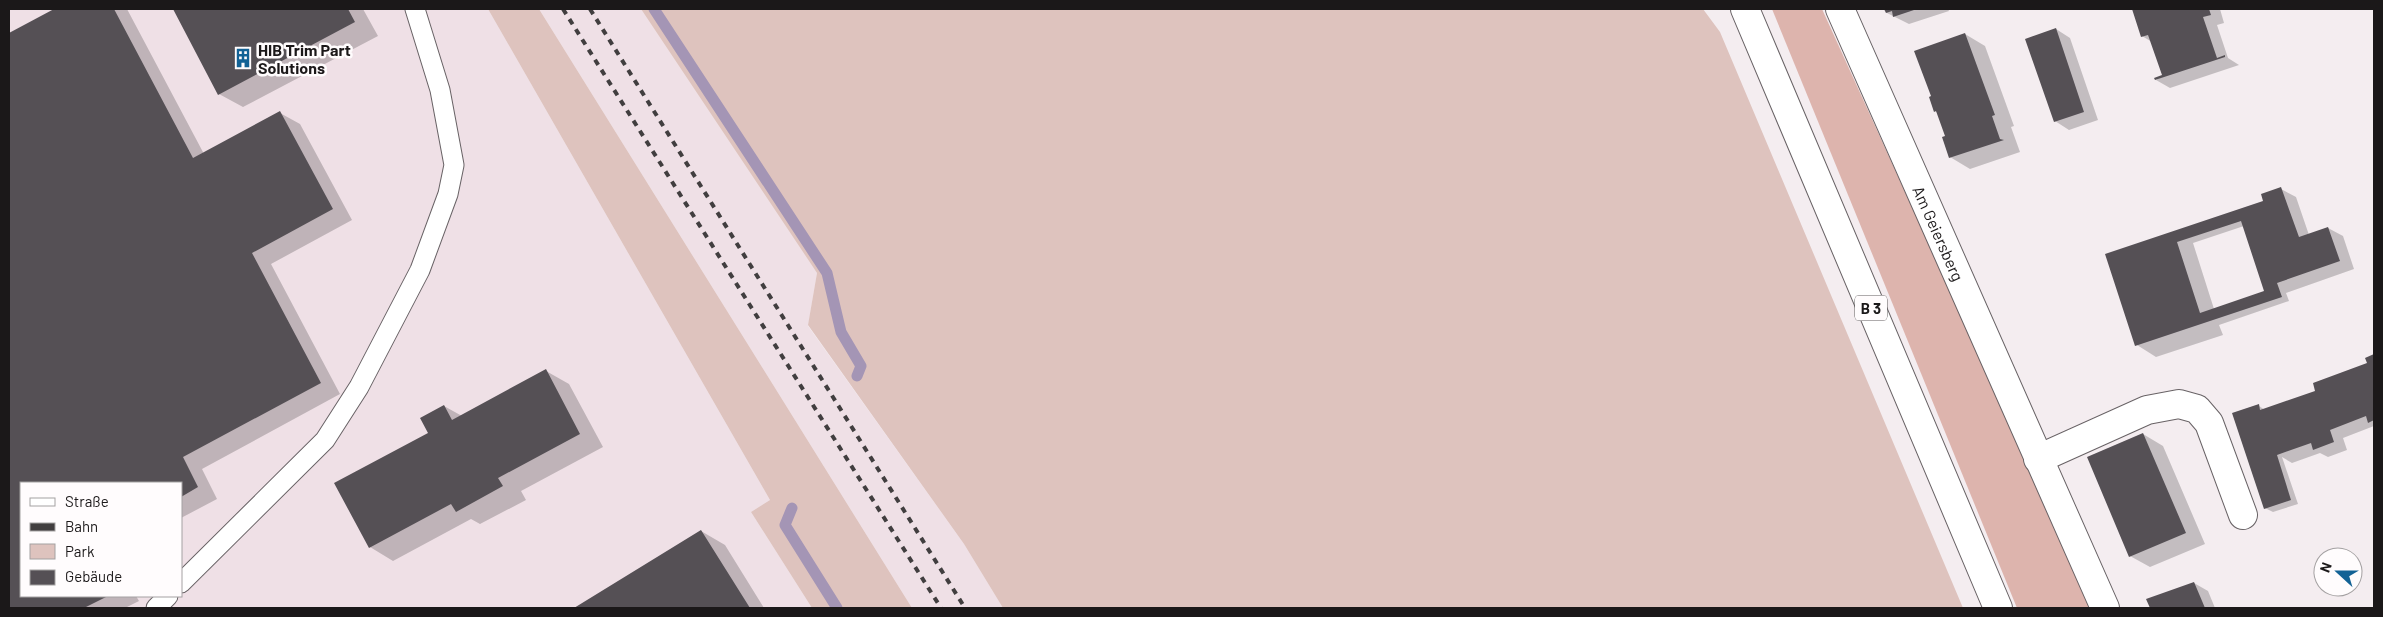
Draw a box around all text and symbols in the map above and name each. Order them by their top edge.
place label: HIB Trim Part Solutions [258,40,351,77]
building icon: HIB Trim Part Solutions [232,47,254,69]
street label: Am Geiersberg [1910,183,1968,284]
road number: B 3 [1855,296,1887,320]
legend [20,482,182,597]
text: Straße [65,492,109,510]
text: Bahn [65,517,98,535]
text: Park [65,542,95,560]
north arrow [2313,547,2363,597]
text: N [2316,560,2335,575]
text: Gebäude [65,567,122,585]

